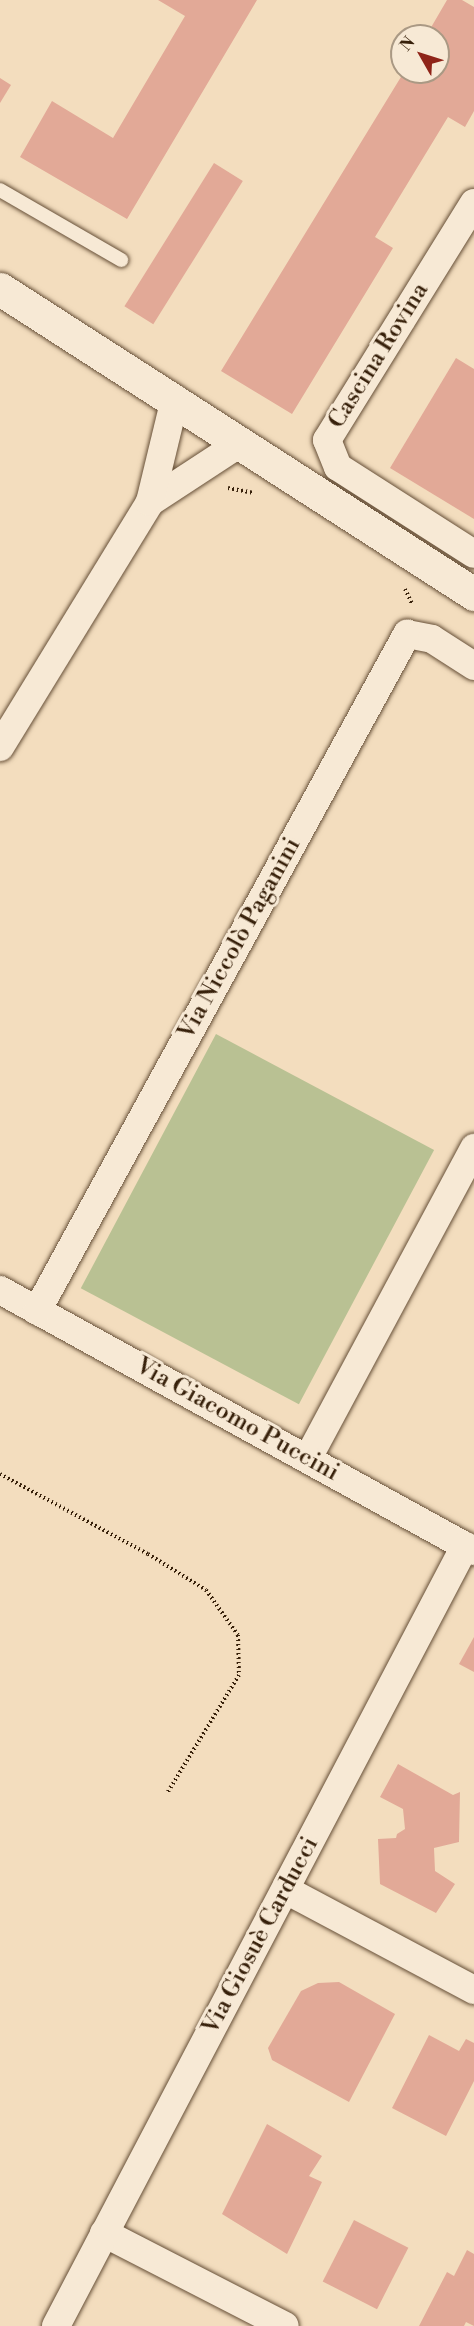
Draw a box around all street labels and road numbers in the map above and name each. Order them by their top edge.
street label: Cascina Rovina [323,278,435,434]
street label: Via Niccolò Paganini [173,833,307,1045]
street label: Via Giacomo Puccini [130,1352,344,1488]
street label: Via Giosuè Carducci [197,1832,325,2040]

